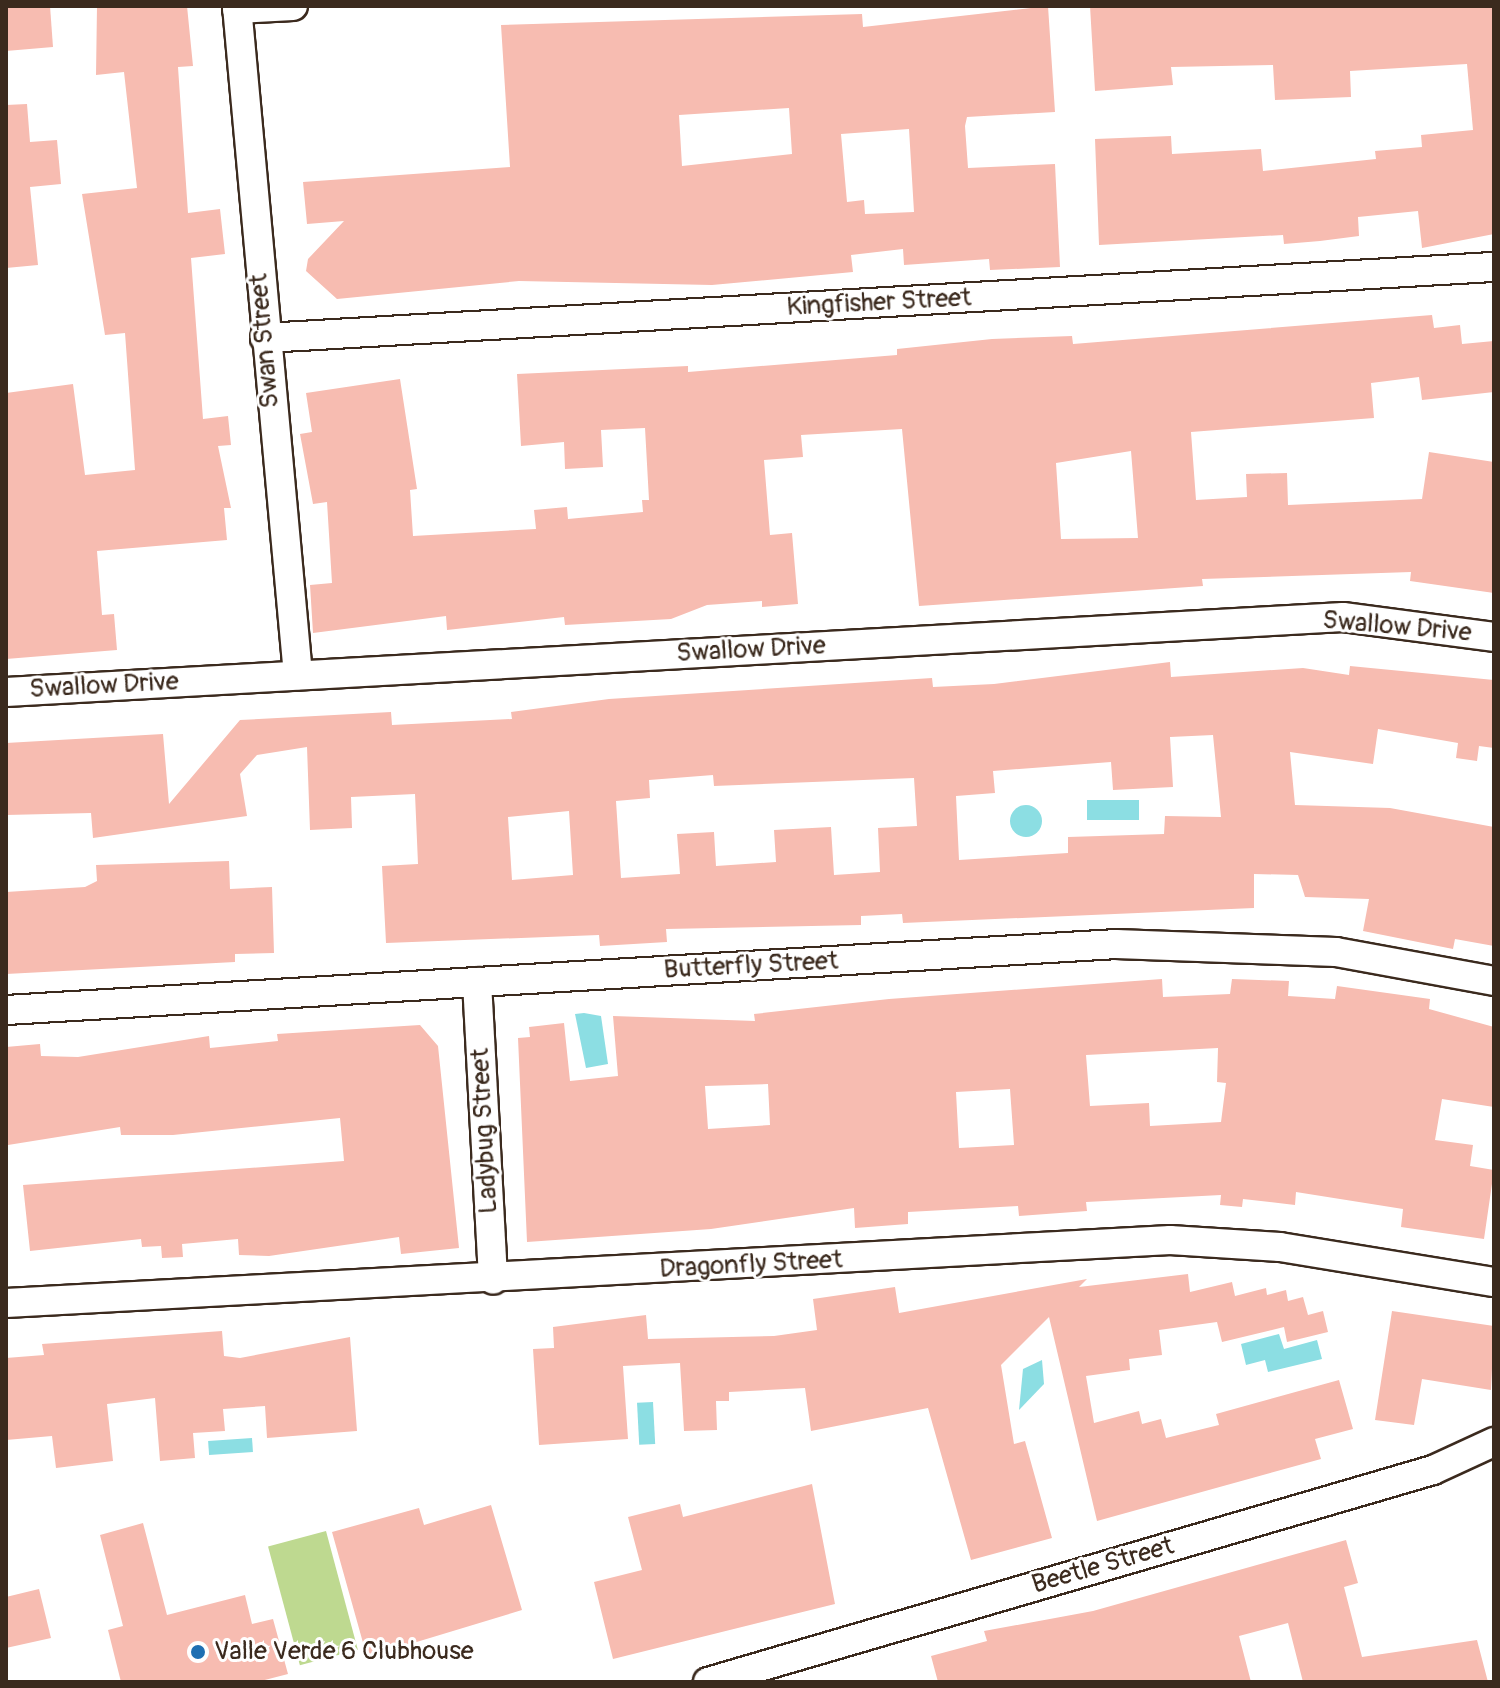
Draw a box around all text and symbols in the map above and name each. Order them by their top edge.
street label: Swan Street [244,272,286,410]
street label: Kingfisher Street [786,283,972,323]
street label: Swallow Drive [1321,605,1473,649]
street label: Swallow Drive [675,631,827,669]
street label: Swallow Drive [28,667,180,705]
street label: Butterfly Street [663,946,839,986]
street label: Ladybug Street [465,1047,505,1215]
street label: Dragonfly Street [659,1245,843,1285]
street label: Beetle Street [1029,1531,1177,1601]
place label: Valle Verde 6 Clubhouse [214,1636,474,1668]
marker: Valle Verde 6 Clubhouse [189,1643,207,1661]

